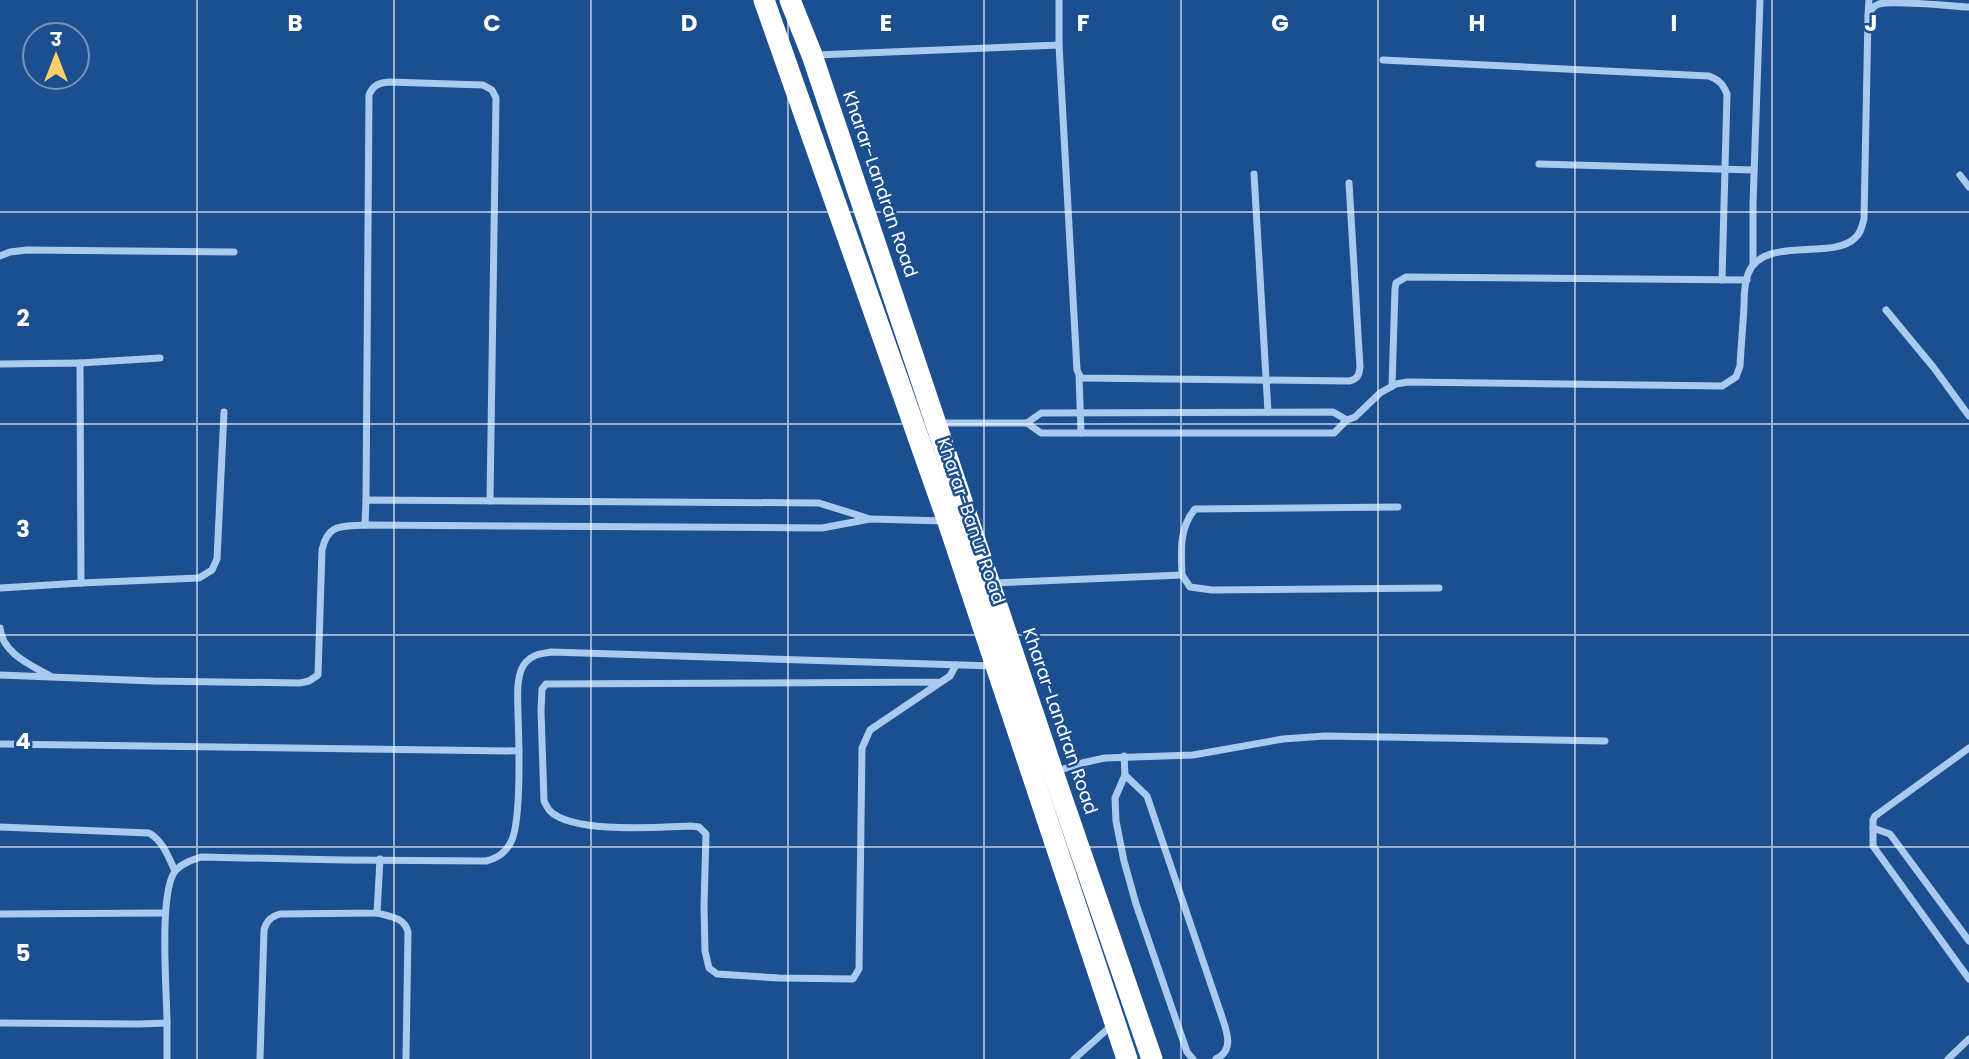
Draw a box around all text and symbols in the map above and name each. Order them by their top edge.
text: B [287,7,303,39]
text: C [483,7,501,39]
text: D [681,7,697,39]
text: E [880,7,892,39]
text: F [1077,7,1089,39]
text: G [1271,7,1289,39]
text: H [1469,7,1485,39]
text: I [1671,7,1677,39]
text: J [1864,7,1878,39]
north arrow [21,21,91,91]
text: उ [50,26,63,53]
street label: Kharar-Landran Road [837,87,924,280]
text: 2 [16,302,30,334]
street label: Kharar-Banur Road [931,434,1012,607]
text: 3 [16,513,30,545]
street label: Kharar-Landran Road [1017,624,1104,817]
text: 4 [15,725,31,757]
text: 5 [16,937,30,969]

